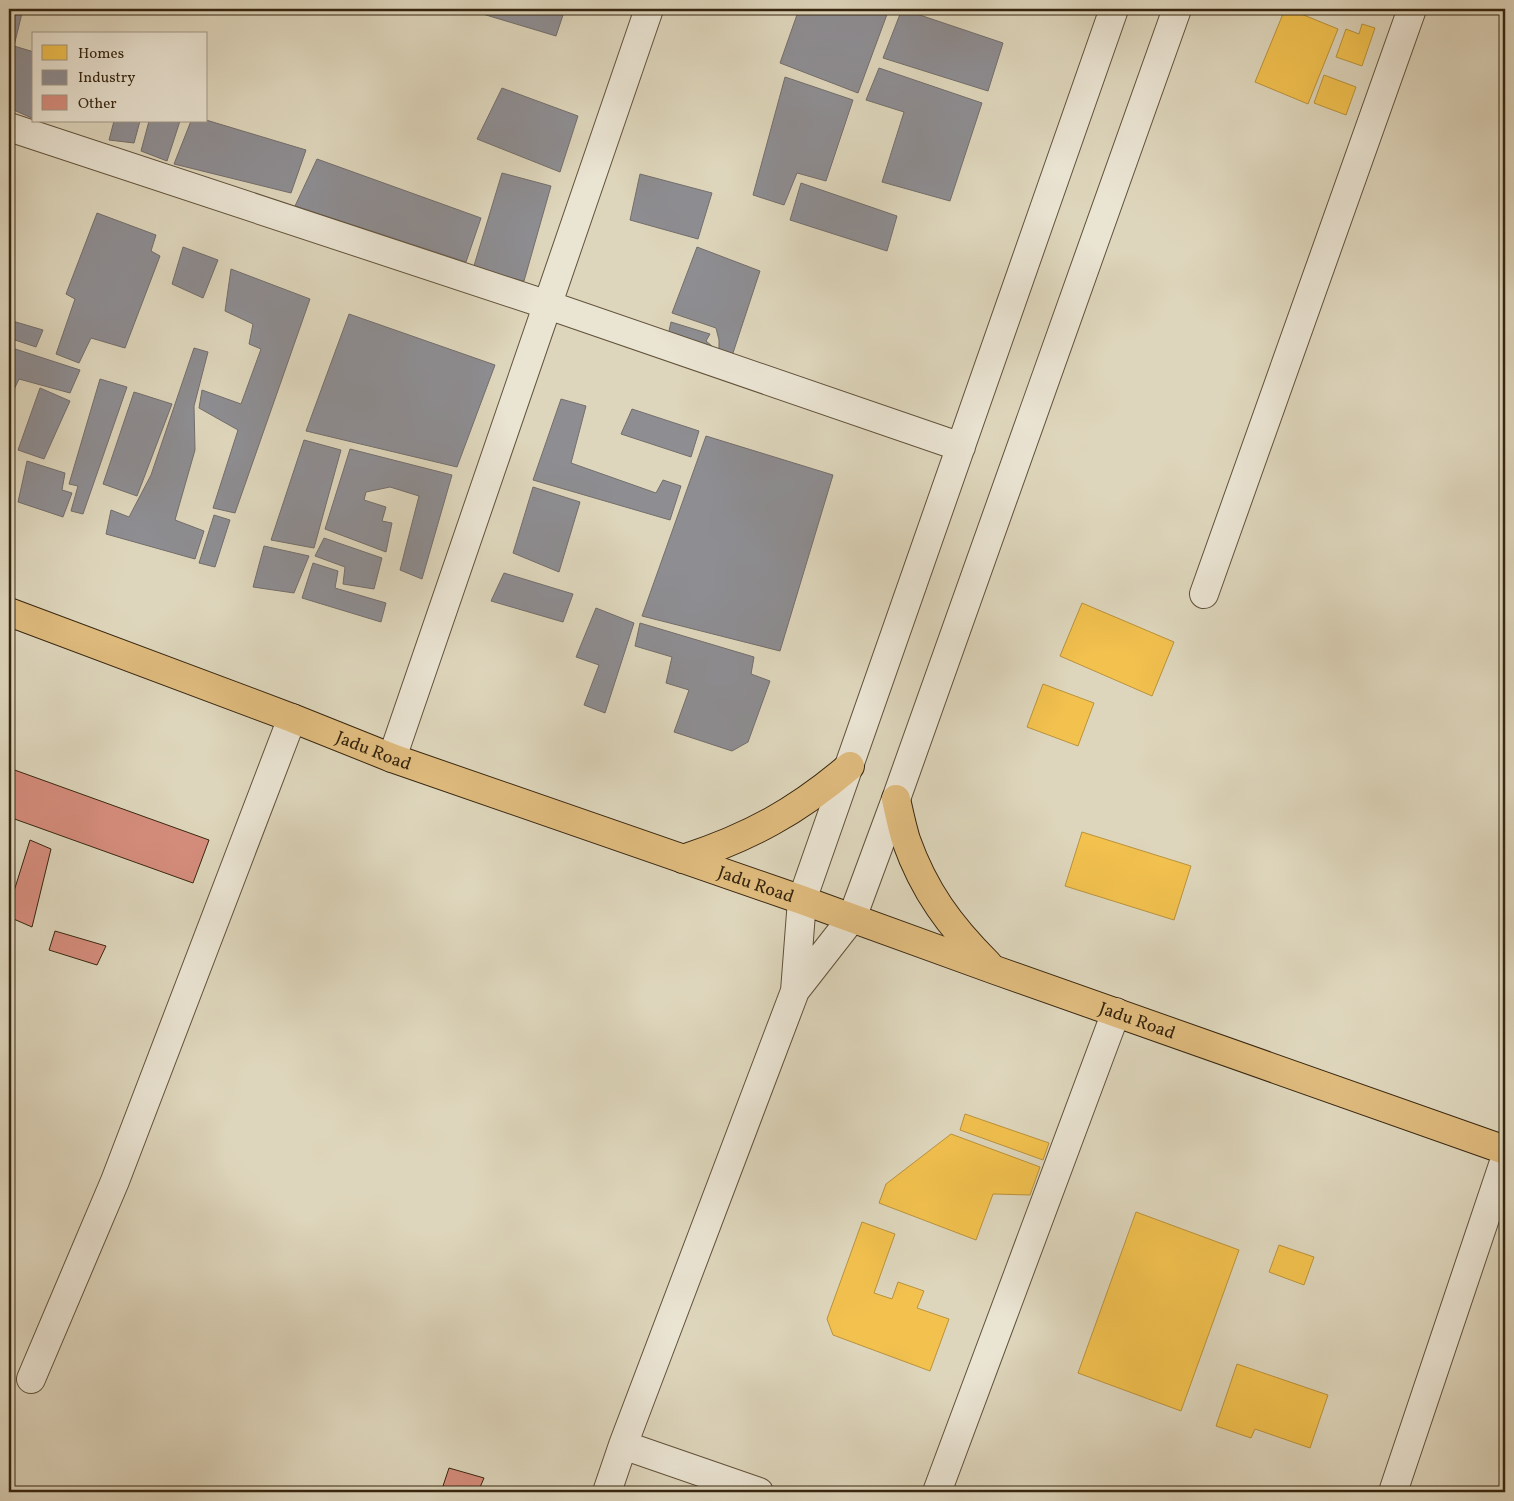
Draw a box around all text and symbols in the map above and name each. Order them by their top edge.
legend [32,32,208,122]
text: Homes [78,44,124,65]
text: Industry [78,68,135,89]
text: Other [78,94,117,115]
street label: Jadu Road [331,726,414,778]
street label: Jadu Road [714,861,797,910]
street label: Jadu Road [1095,997,1178,1047]

